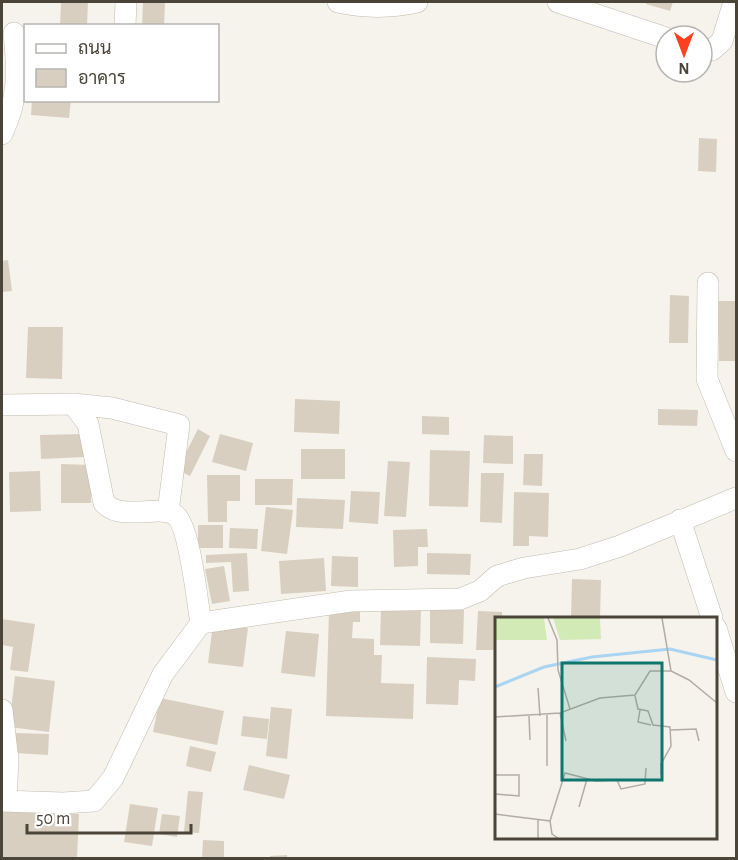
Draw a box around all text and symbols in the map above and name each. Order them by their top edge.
legend [24,24,219,102]
north arrow [654,24,714,84]
text: ถนน [78,40,111,58]
text: N [678,60,690,76]
text: อาคาร [78,70,126,88]
inset map [495,617,717,839]
scale bar [27,797,190,835]
text: 50 m [36,810,70,828]

